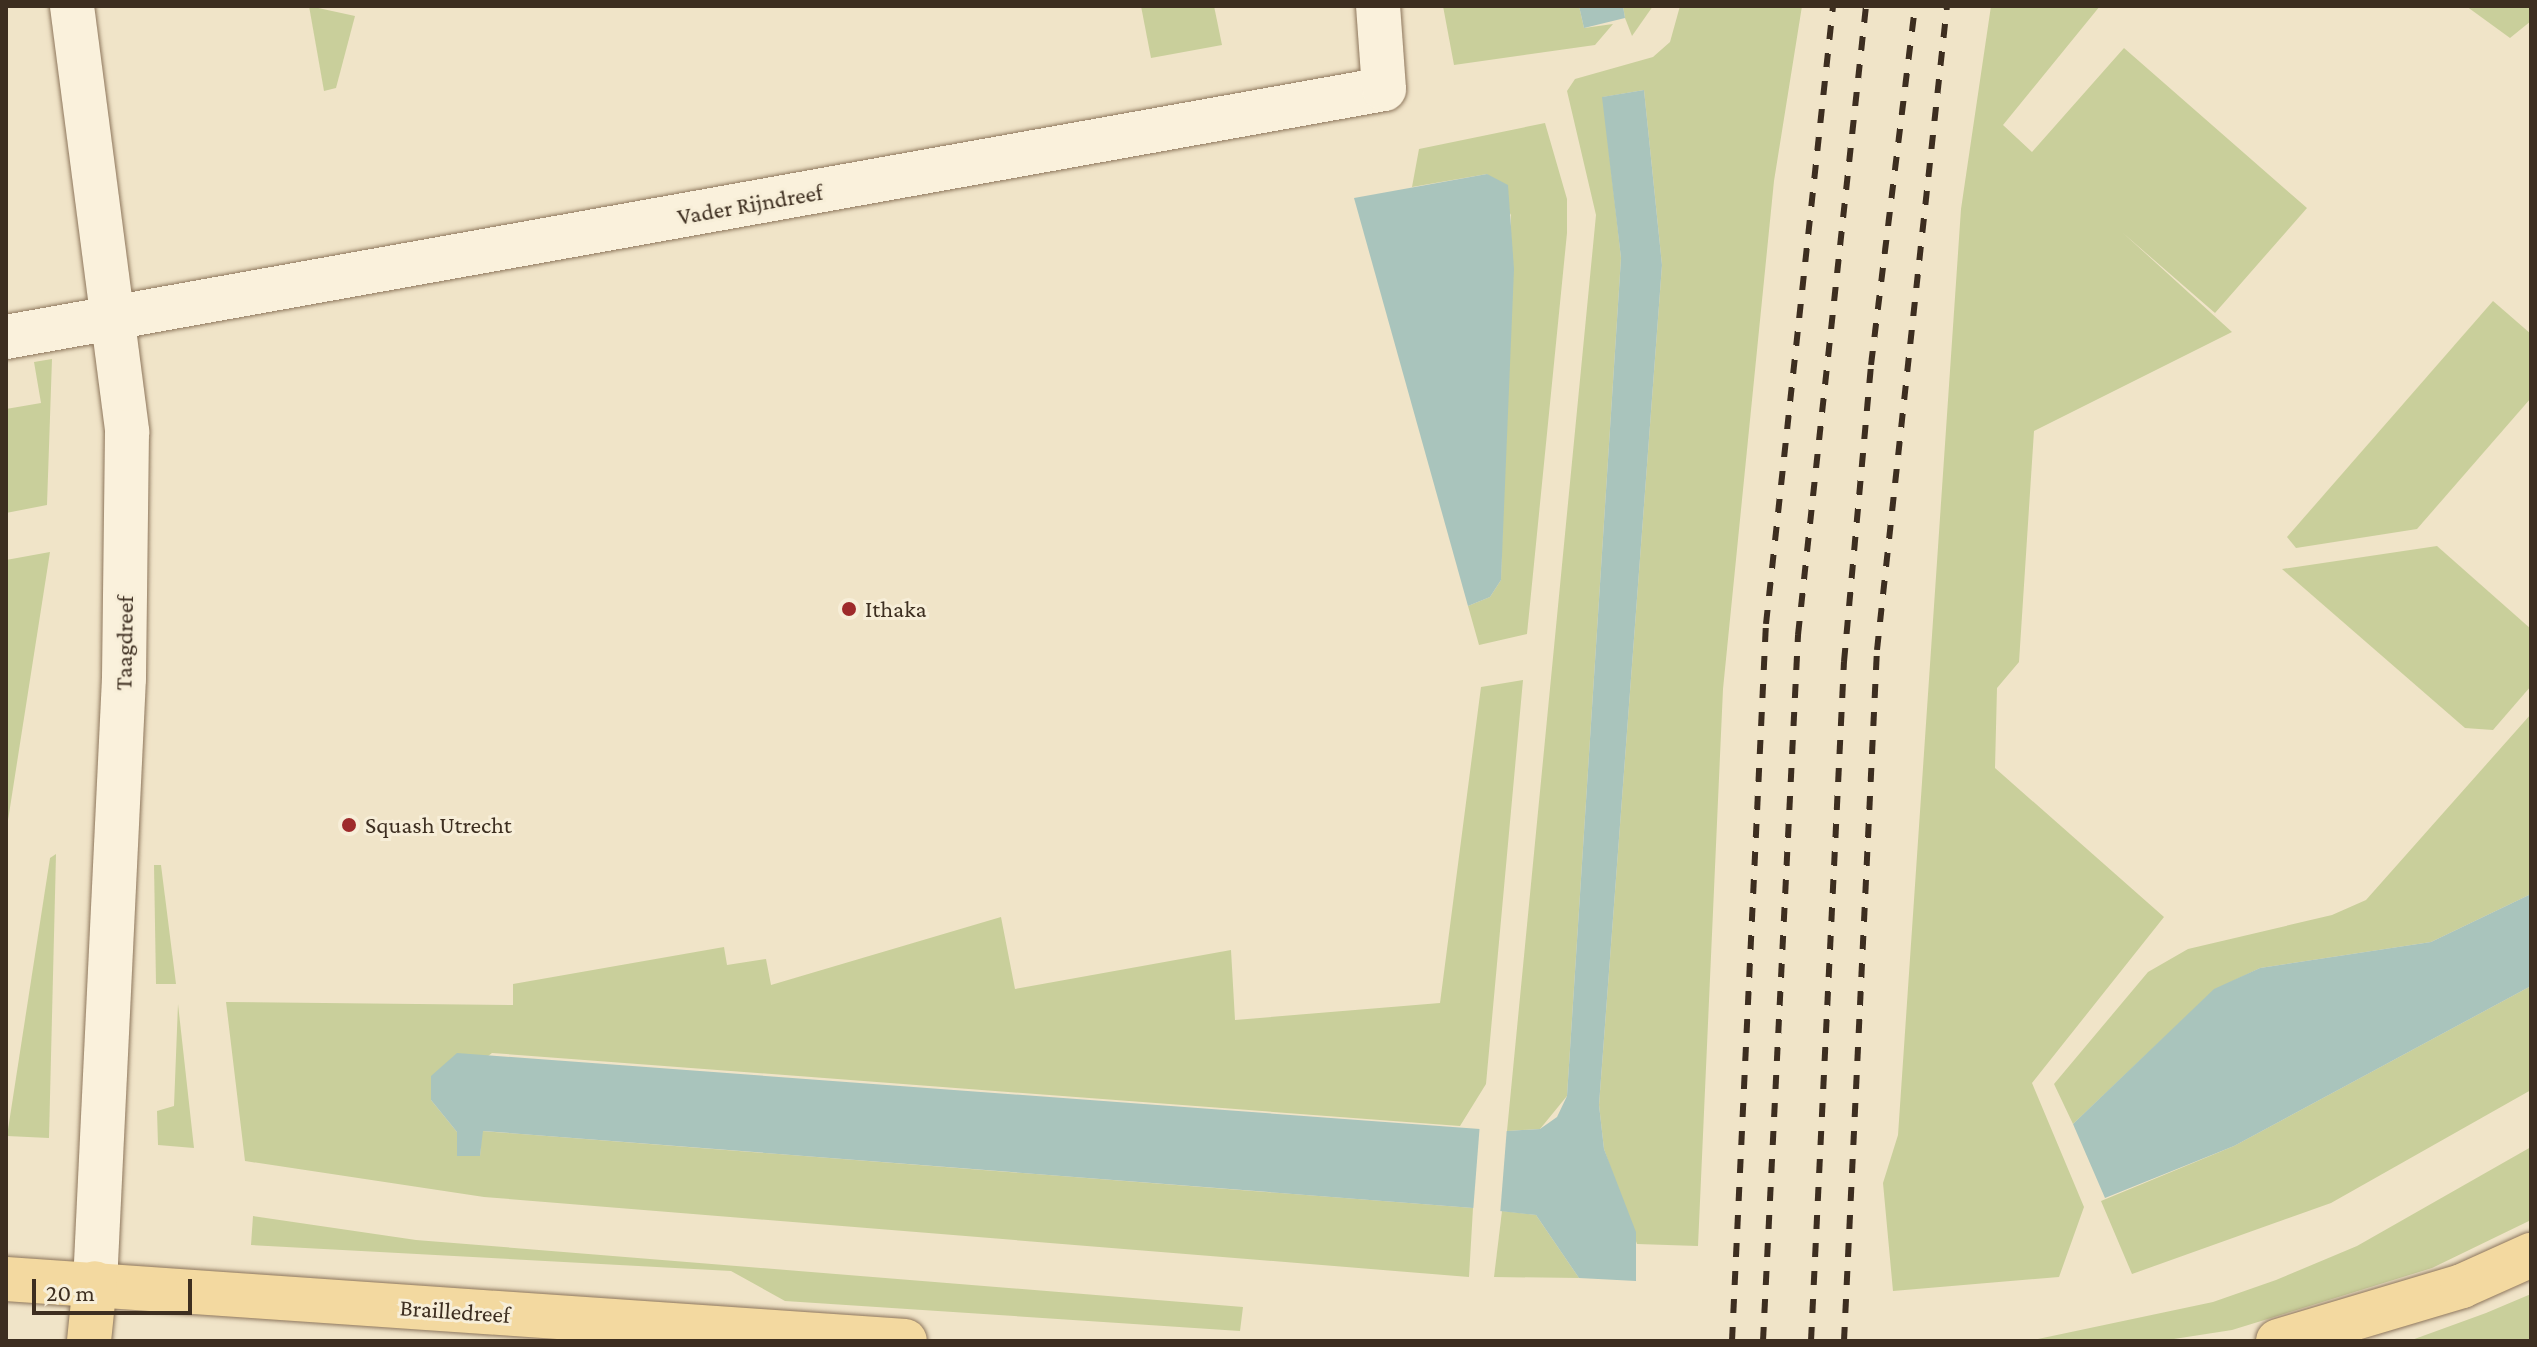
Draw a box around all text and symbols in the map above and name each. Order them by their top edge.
street label: Vader Rijndreef [675,177,825,231]
street label: Taagdreef [109,595,139,691]
place label: Ithaka [865,595,927,623]
marker: Ithaka [840,600,858,618]
place label: Squash Utrecht [365,811,512,839]
marker: Squash Utrecht [340,816,358,834]
scale bar [36,1263,196,1313]
text: 20 m [46,1279,95,1306]
street label: Brailledreef [399,1293,511,1329]

